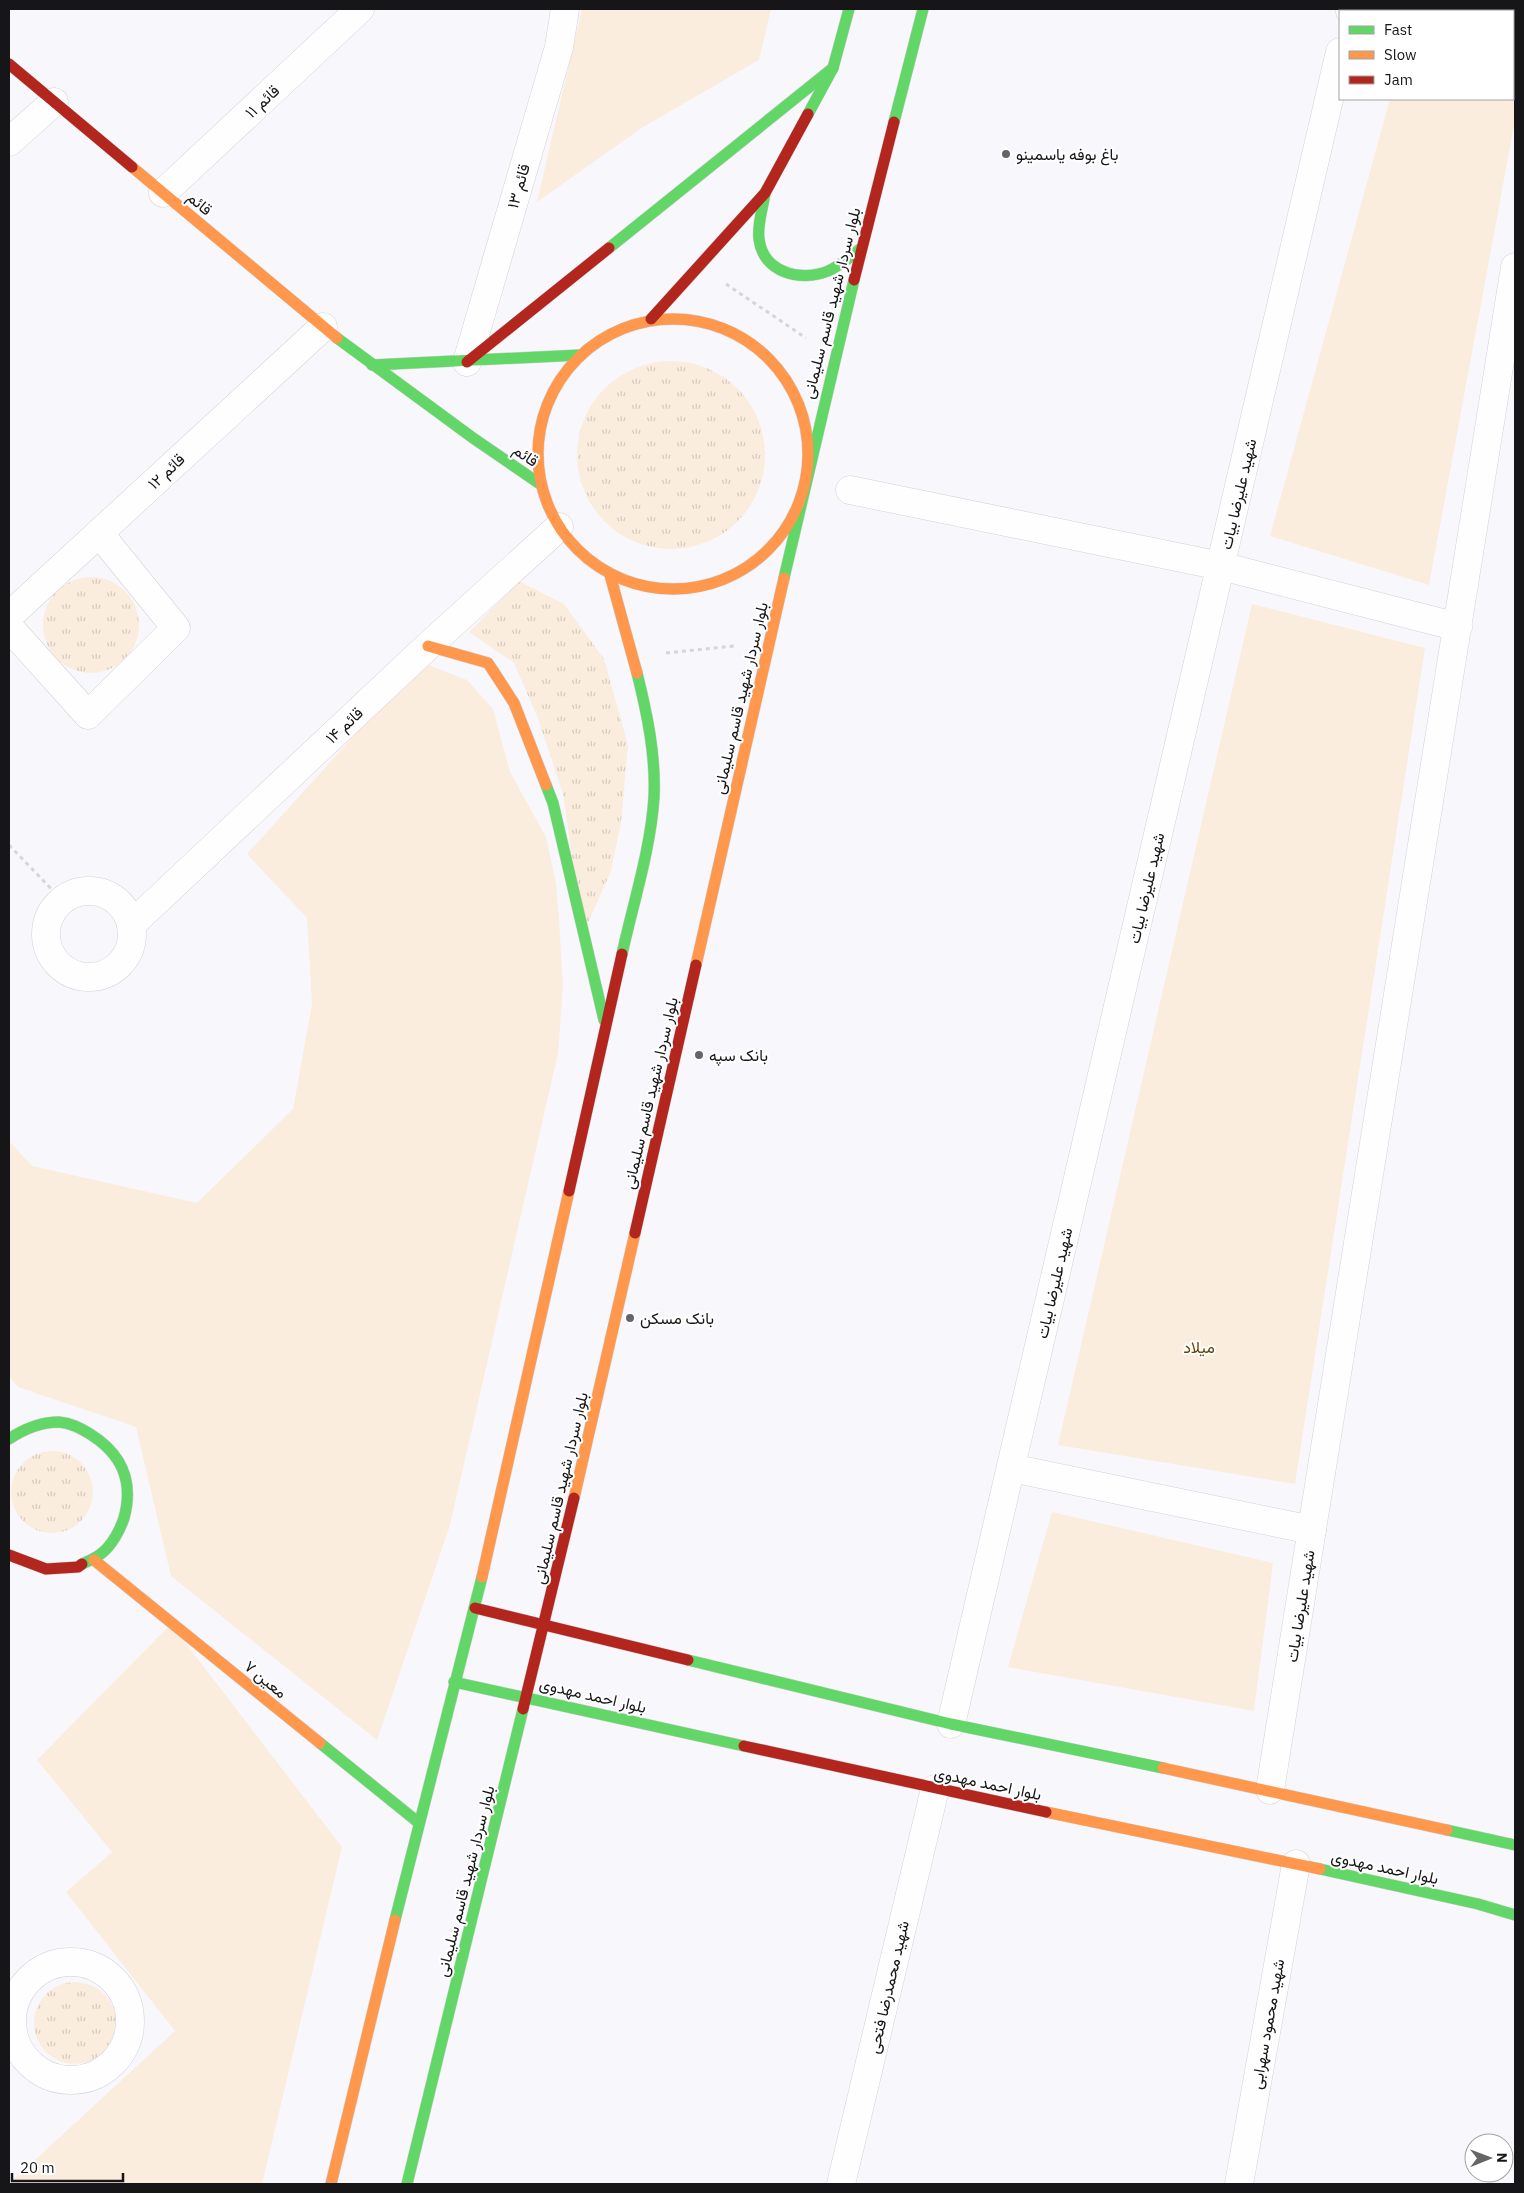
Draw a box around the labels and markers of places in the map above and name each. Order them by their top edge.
place label: باغ بوفه یاسمینو [1016,144,1118,166]
marker: باغ بوفه یاسمینو [1000,148,1012,160]
place label: بانک سپه [709,1045,768,1067]
marker: بانک سپه [693,1049,705,1061]
place label: بانک مسکن [640,1308,714,1329]
marker: بانک مسکن [624,1312,636,1324]

